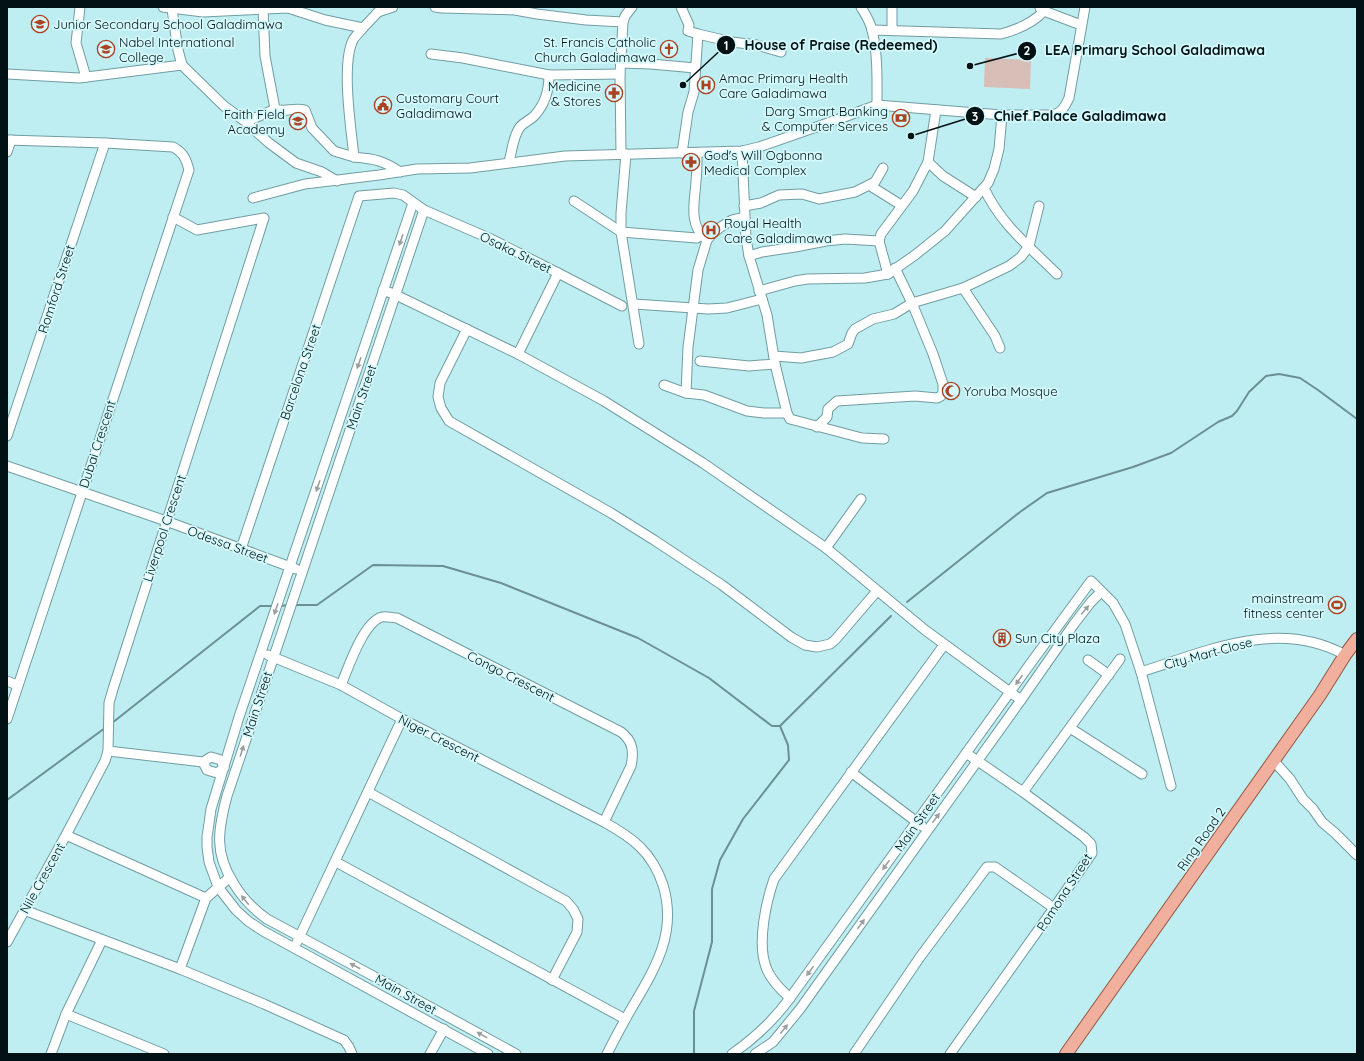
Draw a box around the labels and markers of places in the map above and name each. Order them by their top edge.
school or university icon: Junior Secondary School Galadimawa [30,14,50,34]
place label: Junior Secondary School Galadimawa [53,16,283,32]
callout: House of Praise (Redeemed) [716,32,946,58]
place label: Nabel International College [119,34,234,65]
place label: St. Francis Catholic Church Galadimawa [534,34,656,65]
callout: LEA Primary School Galadimawa [1017,38,1273,64]
school or university icon: Nabel International College [96,39,116,59]
church icon: St. Francis Catholic Church Galadimawa [659,39,679,59]
place label: Amac Primary Health Care Galadimawa [719,70,848,101]
hospital icon: Amac Primary Health Care Galadimawa [696,75,716,95]
place label: Medicine & Stores [548,78,601,109]
pharmacy icon: Medicine & Stores [604,83,624,103]
place label: Customary Court Galadimawa [396,90,499,121]
public building icon: Customary Court Galadimawa [373,95,393,115]
place label: Darg Smart Banking & Computer Services [762,103,888,134]
callout: Chief Palace Galadimawa [965,103,1174,129]
place label: Faith Field Academy [224,106,285,137]
bank icon: Darg Smart Banking & Computer Services [891,108,911,128]
school or university icon: Faith Field Academy [288,111,308,131]
place label: God's Will Ogbonna Medical Complex [704,147,823,178]
pharmacy icon: God's Will Ogbonna Medical Complex [681,152,701,172]
place label: Royal Health Care Galadimawa [724,215,832,246]
hospital icon: Royal Health Care Galadimawa [701,220,721,240]
mosque icon: Yoruba Mosque [941,381,961,401]
place label: Yoruba Mosque [964,383,1058,399]
place label: mainstream fitness center [1243,590,1324,621]
sports icon: mainstream fitness center [1327,595,1347,615]
building icon: Sun City Plaza [992,628,1012,648]
place label: Sun City Plaza [1015,630,1100,646]

